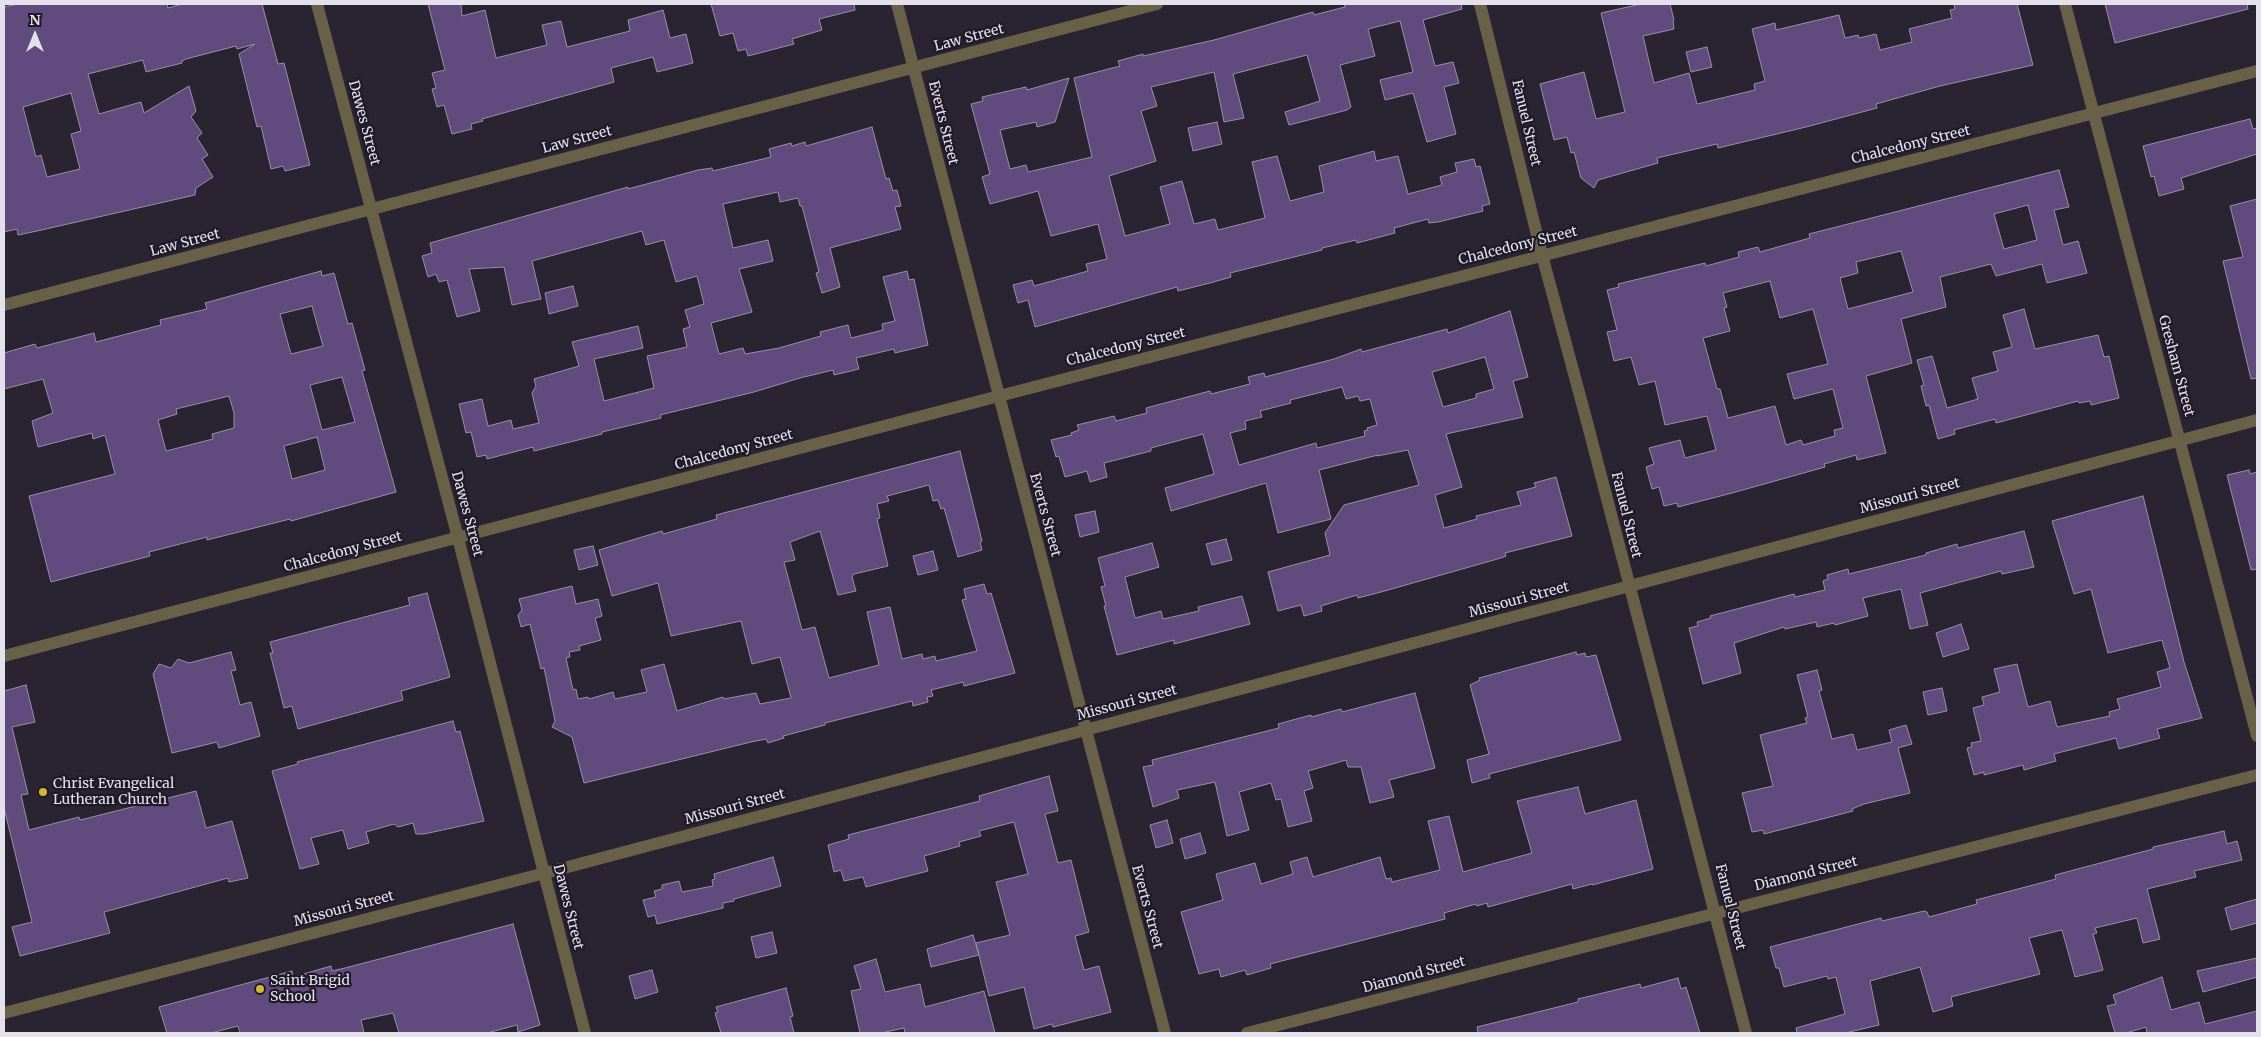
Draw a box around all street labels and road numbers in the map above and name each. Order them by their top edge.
street label: Law Street [932,21,1006,55]
street label: Fanuel Street [1508,78,1544,168]
street label: Dawes Street [345,79,383,167]
street label: Everts Street [924,79,962,167]
street label: Chalcedony Street [1850,122,1972,168]
street label: Law Street [540,123,614,157]
street label: Chalcedony Street [1457,223,1579,269]
street label: Law Street [148,226,222,260]
street label: Gresham Street [2154,314,2198,418]
street label: Chalcedony Street [1065,324,1187,370]
street label: Chalcedony Street [673,426,795,474]
street label: Dawes Street [448,470,486,558]
street label: Fanuel Street [1607,470,1645,560]
street label: Everts Street [1026,471,1064,559]
street label: Missouri Street [1858,475,1962,517]
street label: Chalcedony Street [282,528,404,576]
street label: Missouri Street [1467,579,1571,621]
street label: Missouri Street [1075,682,1179,724]
street label: Missouri Street [683,786,787,828]
street label: Diamond Street [1753,853,1859,895]
street label: Fanuel Street [1711,862,1749,952]
street label: Dawes Street [549,863,587,951]
street label: Everts Street [1128,863,1166,951]
street label: Missouri Street [292,888,396,930]
street label: Diamond Street [1361,953,1467,997]

